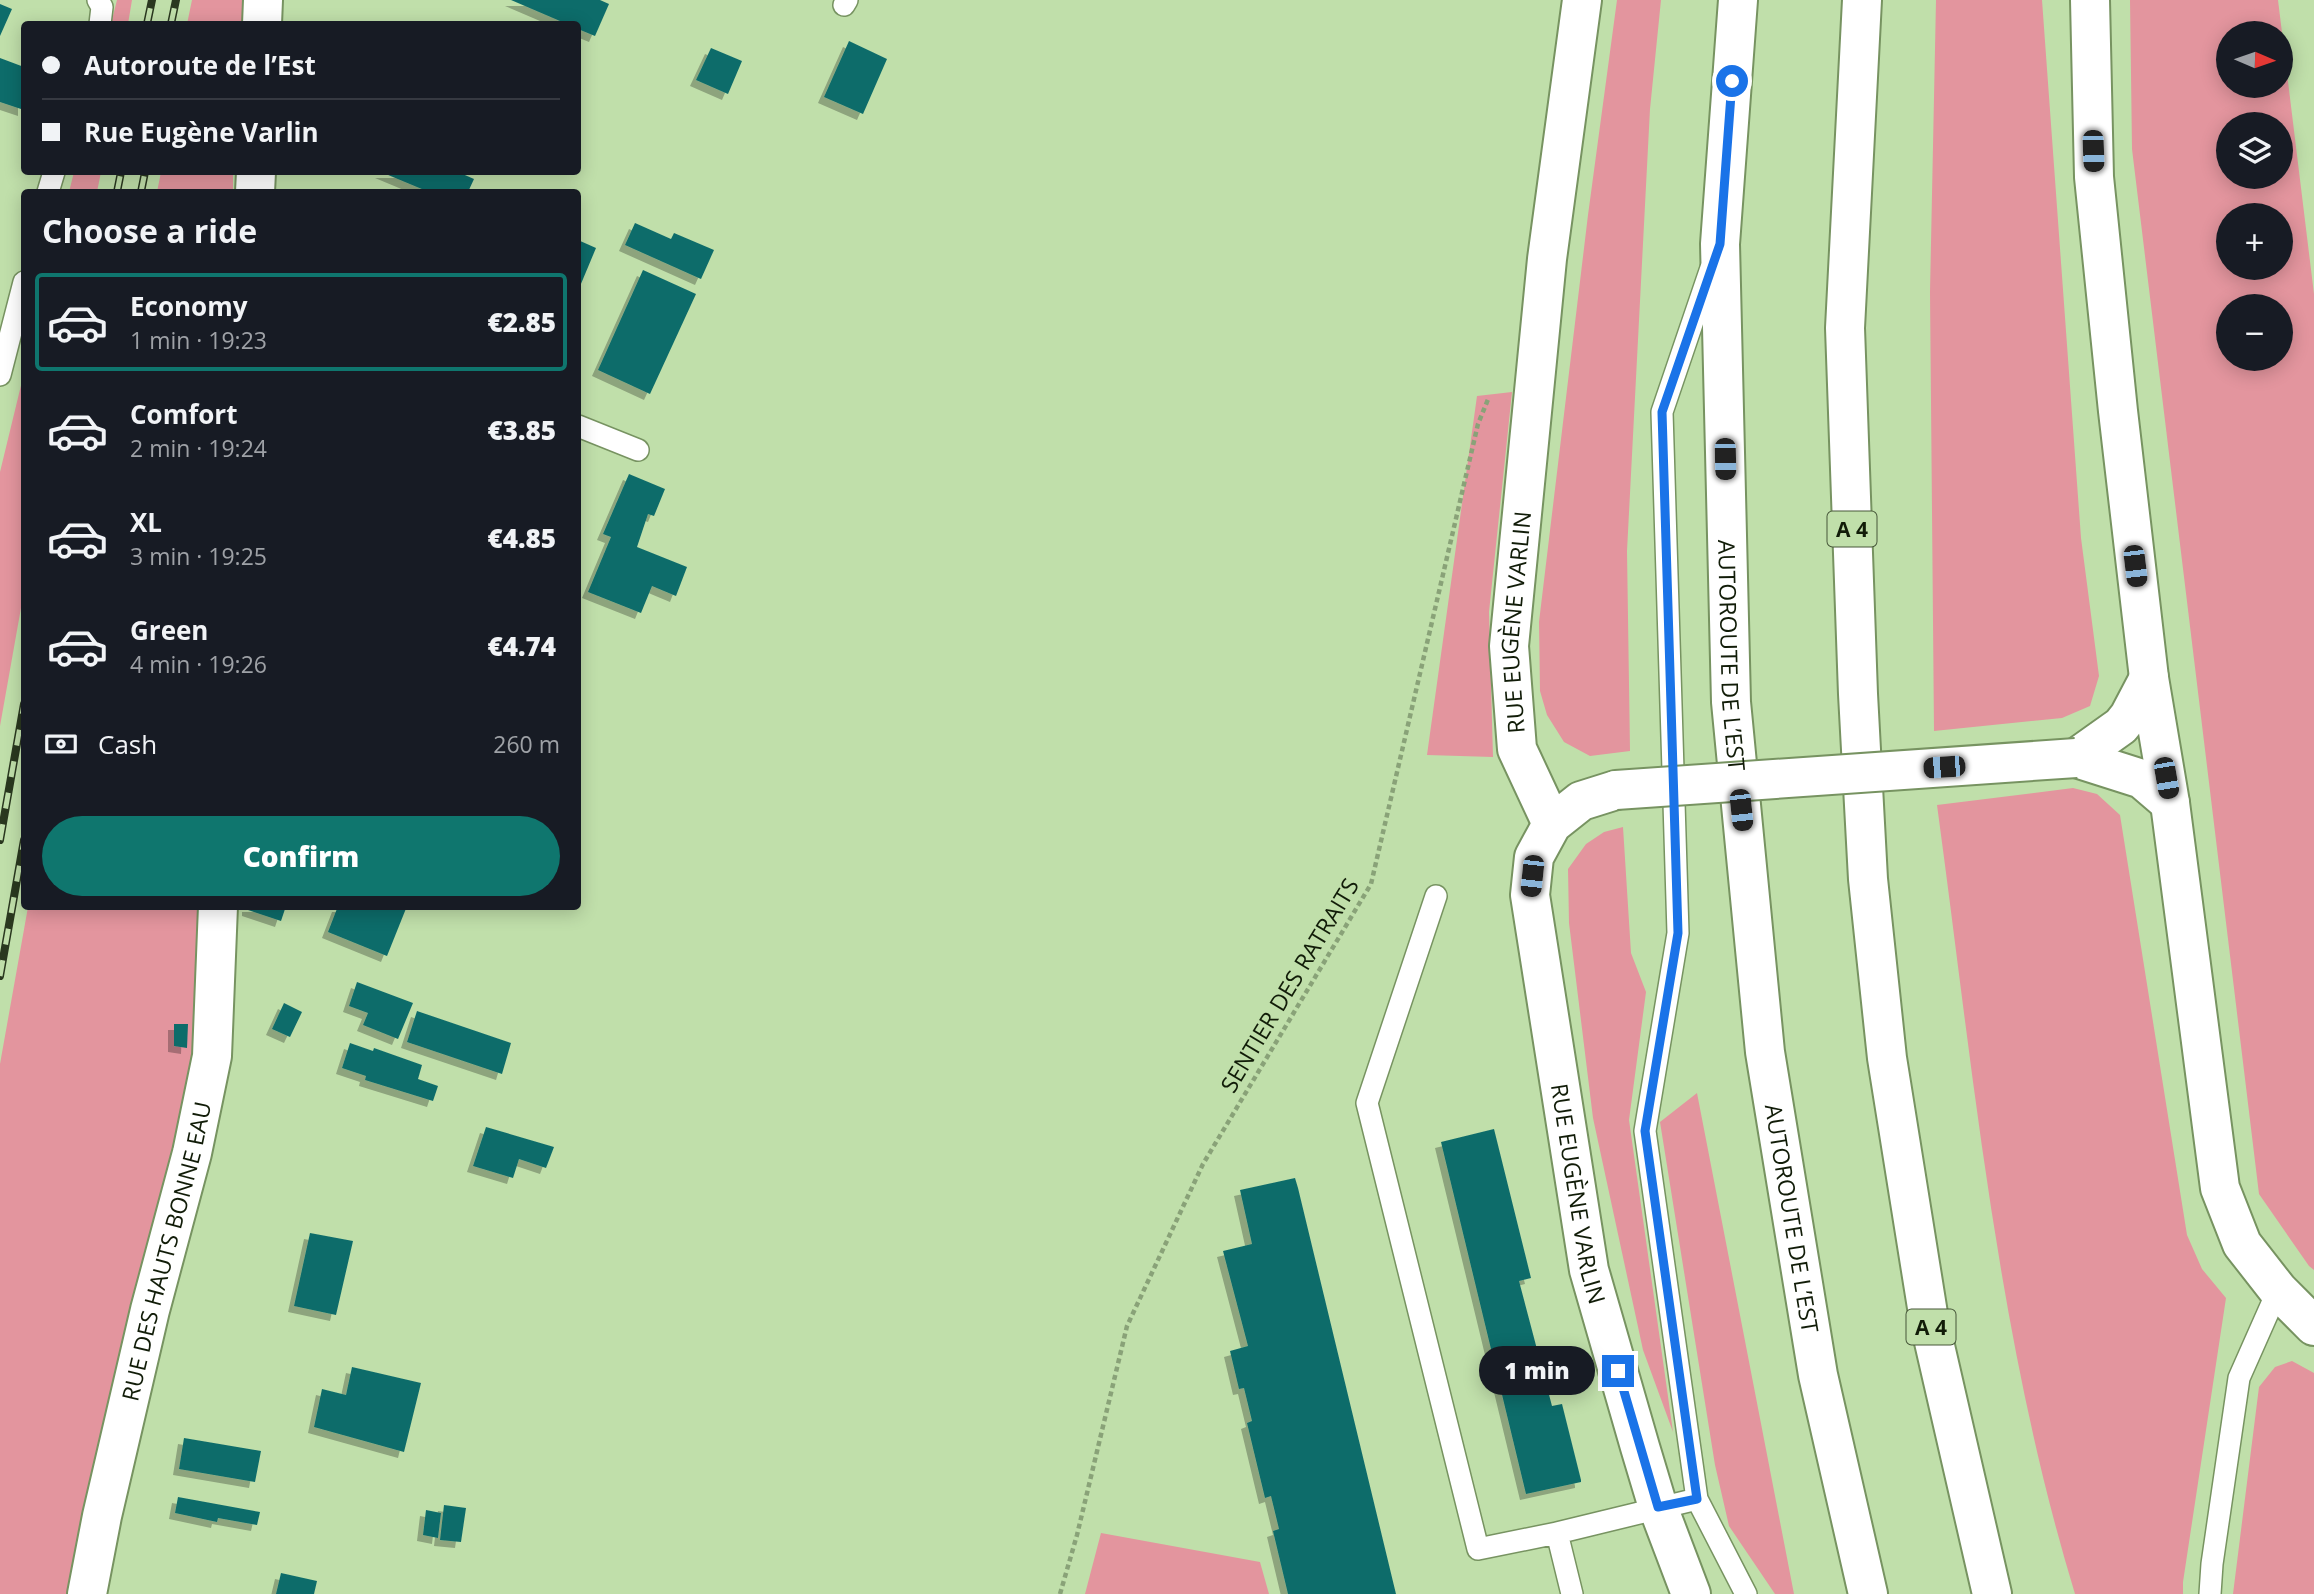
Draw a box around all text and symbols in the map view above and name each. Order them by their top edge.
north arrow [2216,21,2292,98]
map controls [2216,21,2293,371]
text: Autoroute de l’Est [84,47,316,83]
route start [1716,65,1748,97]
button: layers [2216,112,2293,189]
text: Rue Eugène Varlin [84,114,319,150]
car [2082,130,2105,172]
button: + [2216,203,2293,280]
text: Choose a ride [42,209,257,252]
text: Economy [130,288,248,324]
icon: car [46,291,109,354]
button: − [2216,294,2293,371]
text: €2.85 [488,304,556,340]
text: 1 min · 19:23 [130,324,267,356]
text: Comfort [130,396,237,432]
icon: car [46,399,109,462]
text: €3.85 [488,412,556,448]
text: 2 min · 19:24 [130,432,267,464]
car [1715,438,1736,480]
text: XL [130,504,162,540]
icon: car [46,507,109,570]
street label: RUE EUGÈNE VARLIN [1492,510,1538,735]
road number: A 4 [1828,512,1876,546]
text: €4.85 [488,520,556,556]
street label: AUTOROUTE DE L’EST [1711,539,1754,773]
text: 3 min · 19:25 [130,540,267,572]
car [2123,544,2148,588]
text: Green [130,612,208,648]
icon: car [46,615,109,678]
text: €4.74 [488,628,556,664]
text: 4 min · 19:26 [130,648,267,680]
icon: cash [42,725,80,763]
text: Cash [98,726,157,762]
text: 260 m [493,728,560,760]
car [1923,755,1966,779]
car [2153,755,2180,801]
car [1729,788,1754,832]
button: Confirm [42,816,560,896]
car [1520,854,1545,898]
street label: SENTIER DES RATRAITS [1212,872,1366,1098]
street label: RUE EUGÈNE VARLIN [1544,1081,1614,1308]
street label: RUE DES HAUTS BONNE EAU [113,1098,218,1404]
street label: AUTOROUTE DE L’EST [1758,1101,1827,1336]
road number: A 4 [1906,1310,1955,1344]
callout: 1 min [1478,1346,1594,1396]
text: 1 min [1504,1354,1570,1386]
route end [1602,1355,1634,1387]

